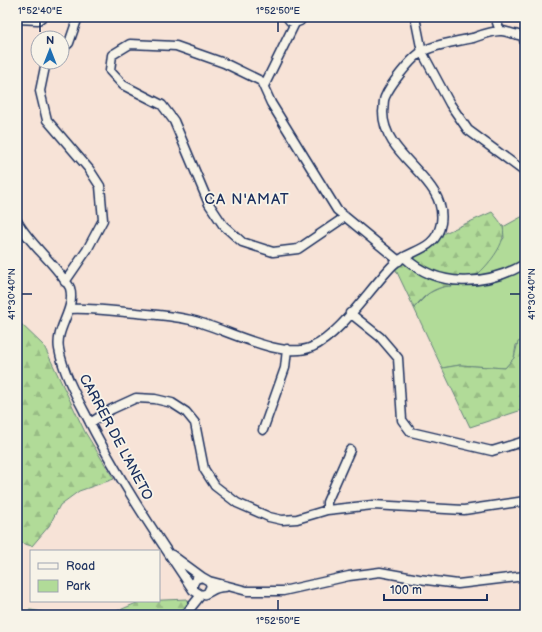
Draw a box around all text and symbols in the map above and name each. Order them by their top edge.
text: 1°52'40"E [18,5,63,17]
text: 1°52'50"E [256,5,301,17]
north arrow [30,30,70,70]
text: N [46,34,54,47]
district label: CA N'AMAT [204,190,290,209]
text: 41°30'40"N [6,268,18,320]
text: 41°30'40"N [526,268,538,320]
street label: CARRER DE L'ANETO [76,371,157,503]
legend [30,550,160,602]
text: Road [66,559,95,574]
scale bar [384,576,487,602]
text: Park [66,579,90,594]
text: 100 m [390,583,422,598]
text: 1°52'50"E [256,615,301,627]

